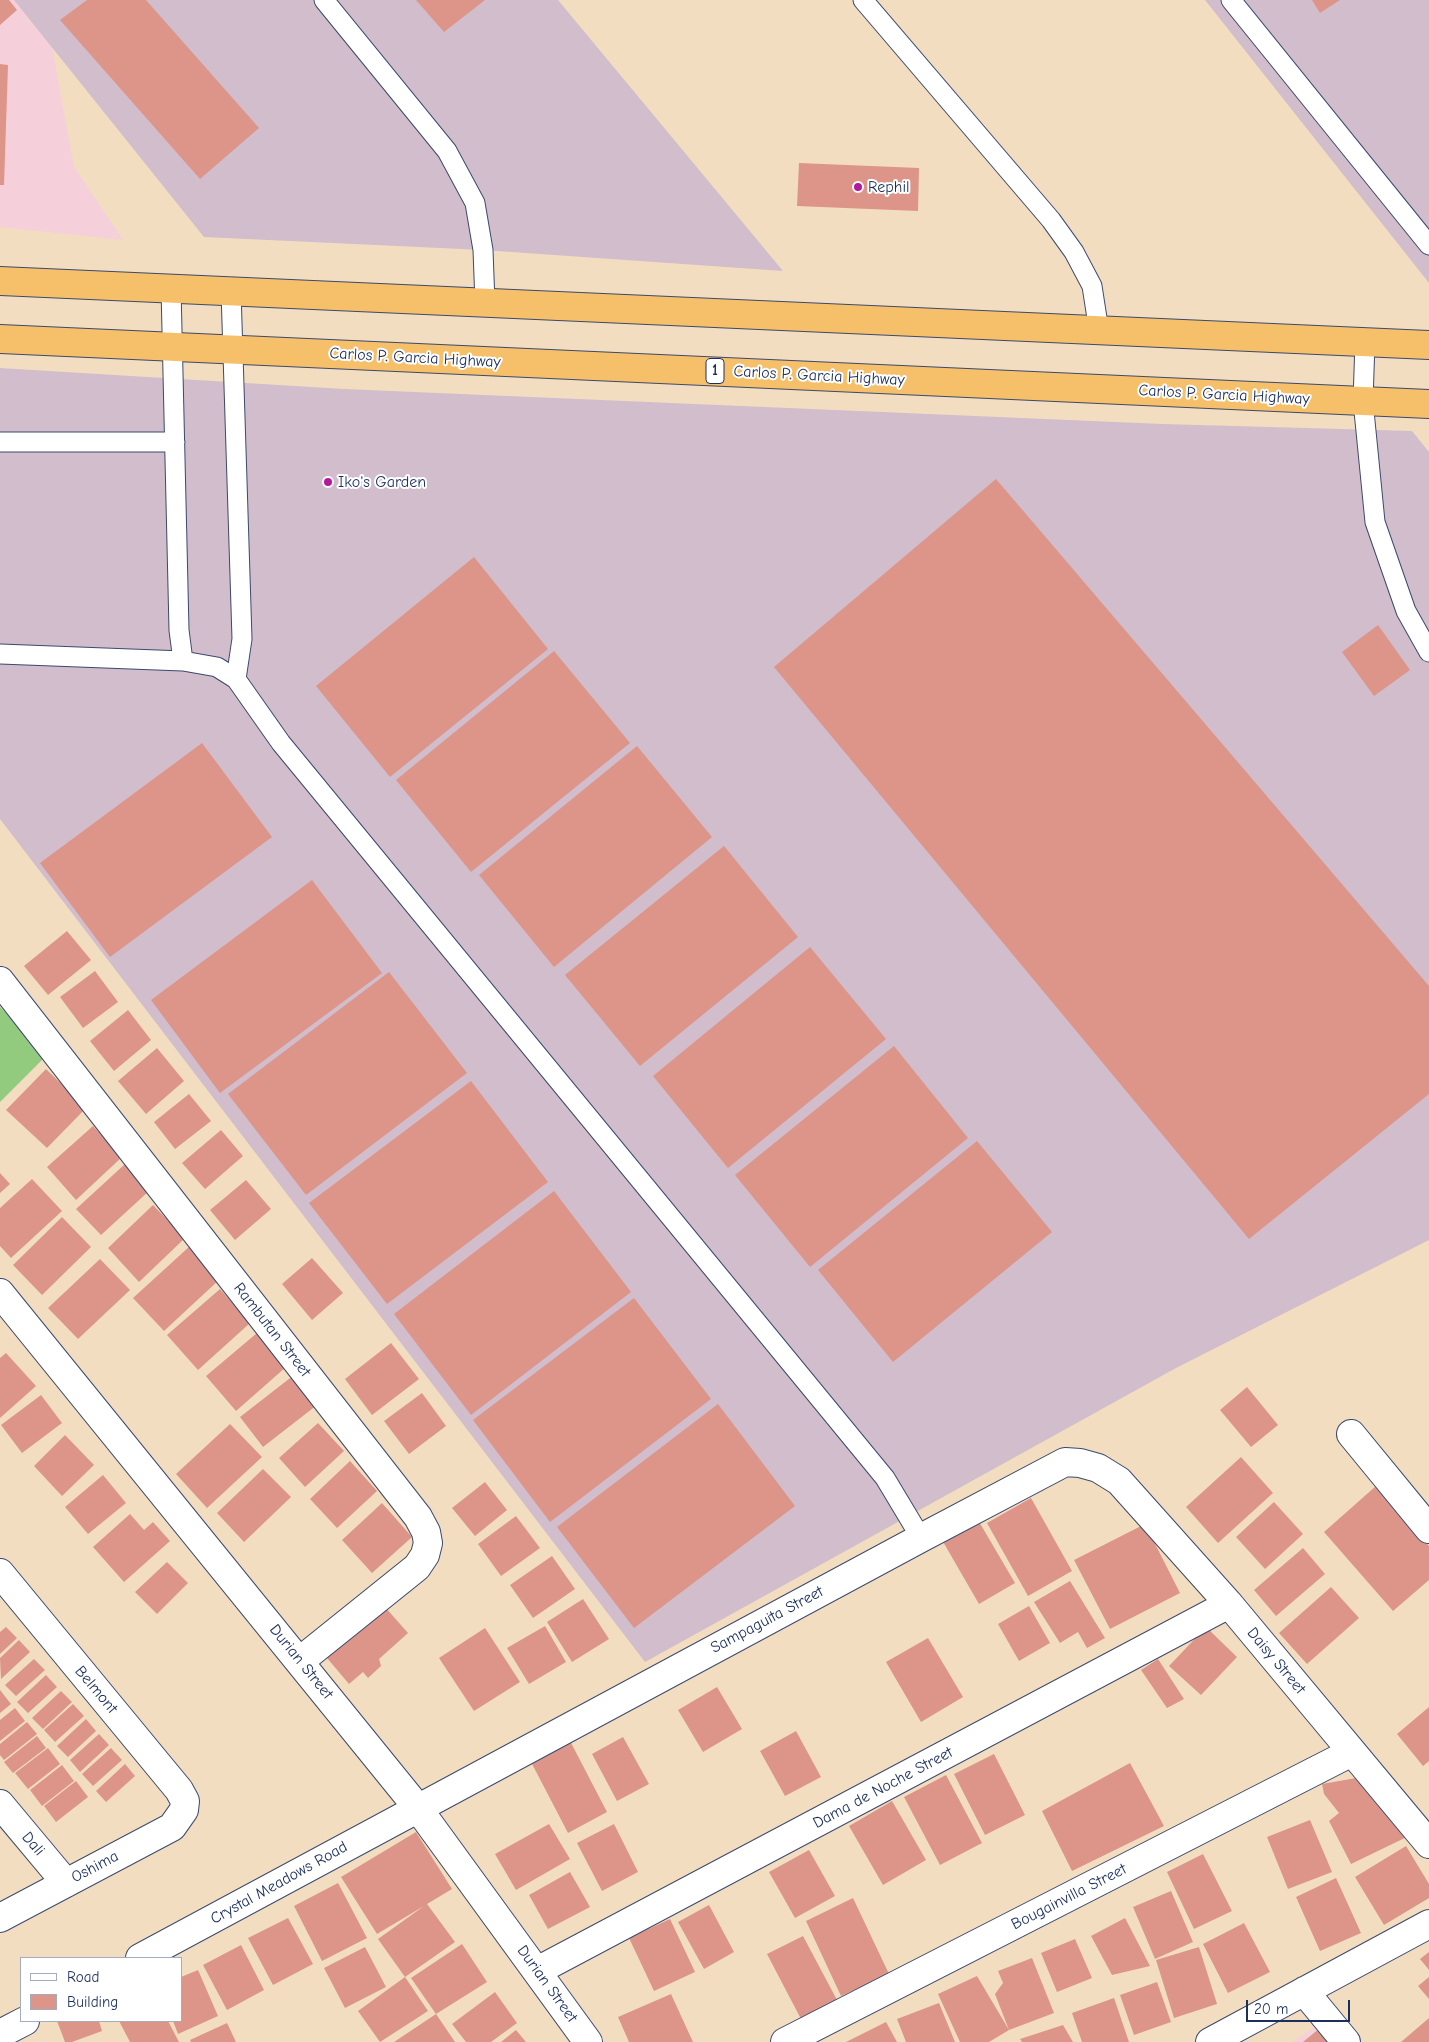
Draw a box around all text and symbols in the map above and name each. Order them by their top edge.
place label: Rephil [868,177,910,197]
marker: Rephil [852,181,864,193]
street label: Carlos P. Garcia Highway [329,344,501,372]
road number: 1 [706,358,724,384]
street label: Carlos P. Garcia Highway [733,362,905,390]
street label: Carlos P. Garcia Highway [1138,381,1310,409]
place label: Iko's Garden [338,472,426,492]
marker: Iko's Garden [322,476,334,488]
street label: Rambutan Street [229,1279,315,1381]
street label: Sampaguita Street [707,1582,827,1658]
street label: Durian Street [265,1621,337,1703]
street label: Daisy Street [1243,1624,1309,1698]
street label: Belmont [70,1662,122,1718]
street label: Dama de Noche Street [810,1743,956,1833]
street label: Dali [17,1828,49,1860]
street label: Crystal Meadows Road [207,1837,351,1929]
street label: Oshima [68,1847,122,1887]
street label: Bougainvilla Street [1008,1860,1130,1934]
street label: Durian Street [513,1942,581,2026]
legend [20,1957,182,2022]
text: Road [67,1968,99,1986]
scale bar [1249,1990,1353,2022]
text: Building [67,1993,118,2011]
text: 20 m [1254,2000,1288,2018]

